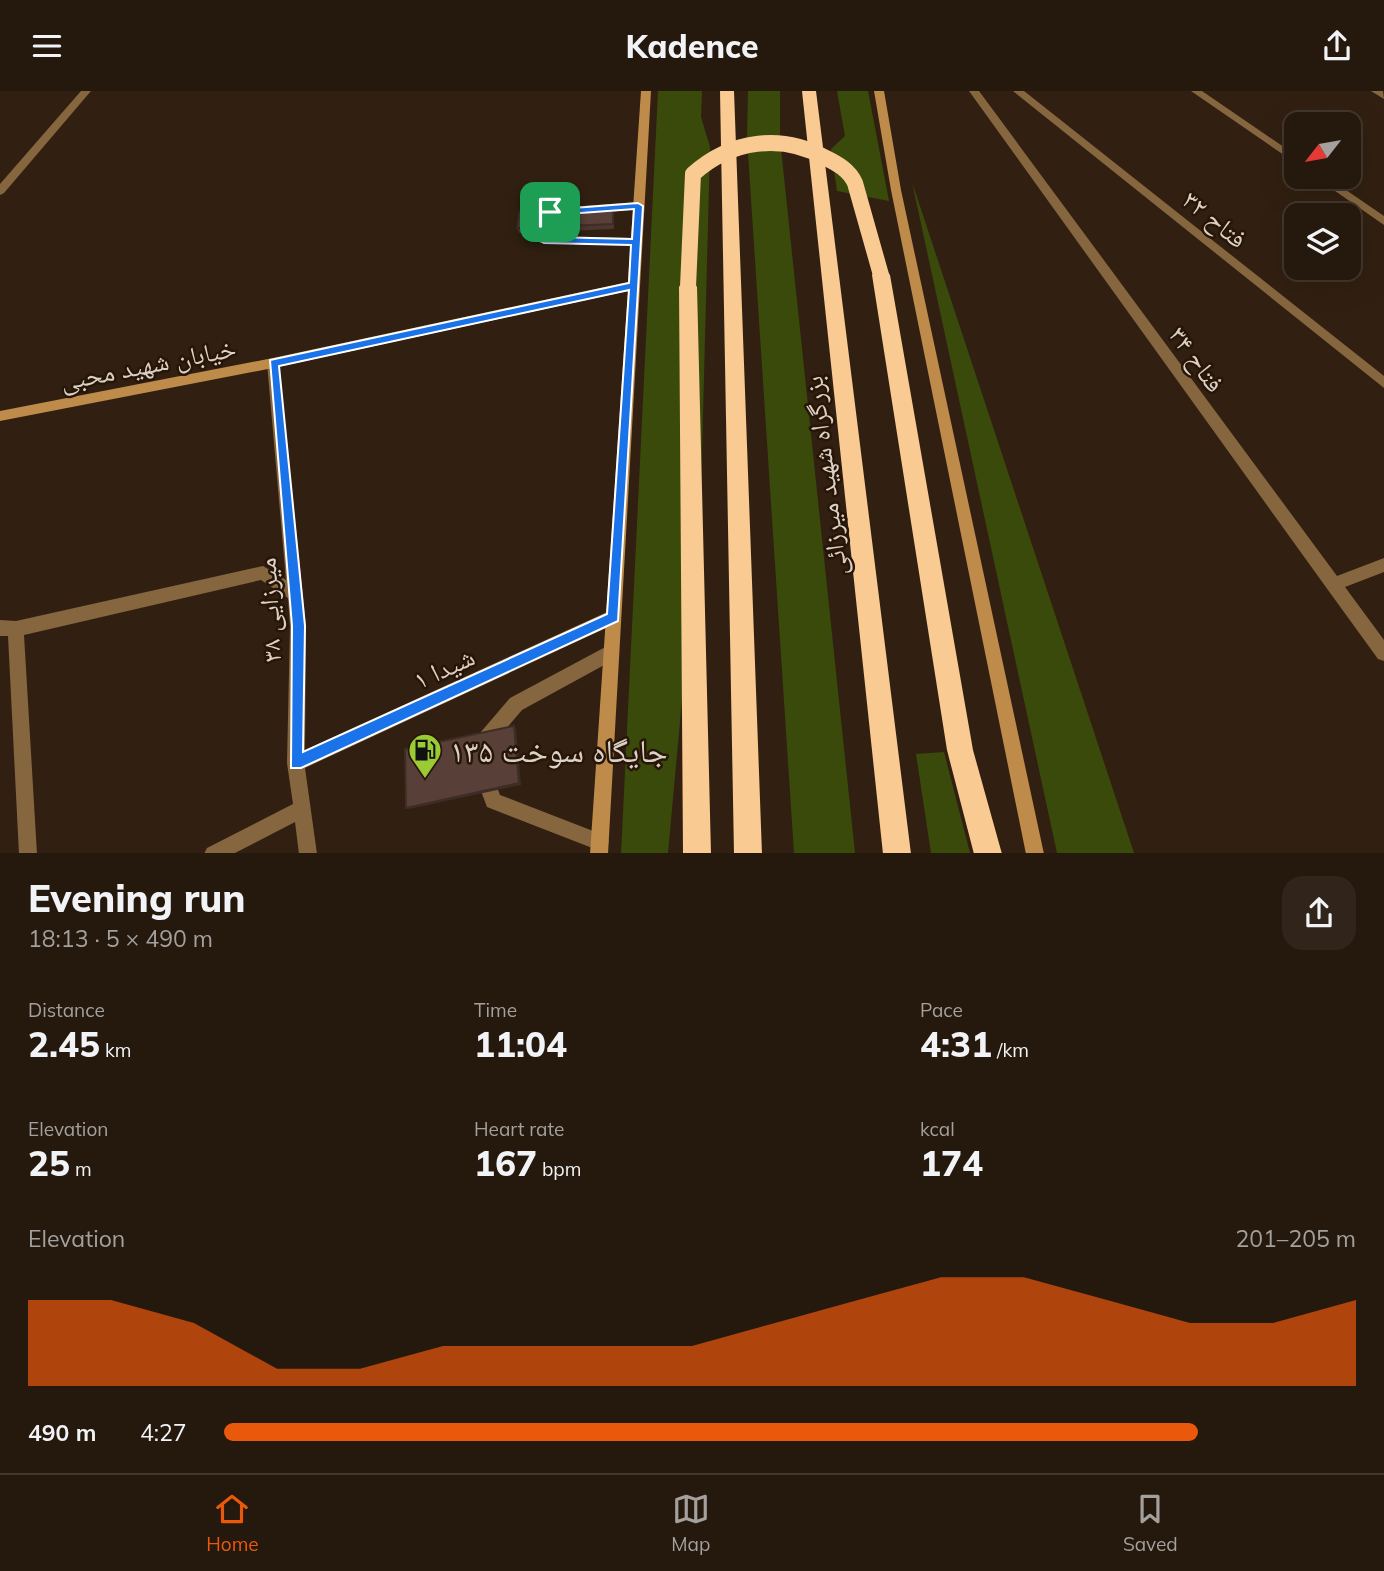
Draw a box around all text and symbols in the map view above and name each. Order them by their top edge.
text: Kadence [625,26,759,66]
icon: menu [28,27,66,65]
icon: share [1318,27,1356,65]
north arrow [1284,112,1362,189]
map controls [1284,112,1361,280]
pin [520,182,580,242]
street label: فتاح ۳۲ [1176,183,1254,255]
icon: arrive [531,193,569,231]
button: layers [1284,203,1361,280]
street label: فتاح ۳۴ [1162,320,1232,398]
street label: خیابان شهید محبی [57,331,239,397]
street label: بزرگراه شهید میرزائی [796,374,854,578]
street label: میرزایی ۳۸ [250,557,288,663]
street label: شیدا ۱ [408,640,480,696]
place label: جایگاه سوخت ۱۳۵ [450,730,668,770]
fuel station icon: جایگاه سوخت ۱۳۵ [406,731,444,780]
text: Evening run [28,874,246,922]
button: share [1282,876,1356,950]
text: 18:13 · 5 × 490 m [28,924,213,953]
text: Distance [28,998,105,1022]
text: Time [474,998,517,1022]
text: Pace [920,998,963,1022]
text: 2.45 [28,1022,100,1066]
text: 11:04 [474,1022,567,1066]
text: 4:31 [920,1022,992,1066]
text: km [100,1038,132,1062]
text: /km [992,1038,1029,1062]
text: Elevation [28,1117,108,1141]
text: Heart rate [474,1117,564,1141]
text: kcal [920,1117,955,1141]
text: 25 [28,1141,70,1185]
text: 167 [474,1141,537,1185]
text: 174 [920,1141,983,1185]
text: m [70,1157,92,1181]
text: bpm [537,1157,581,1181]
text: Elevation [28,1224,125,1253]
text: 201–205 m [1235,1224,1356,1253]
text: 490 m [28,1418,96,1447]
text: 4:27 [140,1418,187,1447]
tab: Home [206,1490,259,1556]
tab: Map [671,1490,710,1556]
tab: Saved [1123,1490,1178,1556]

